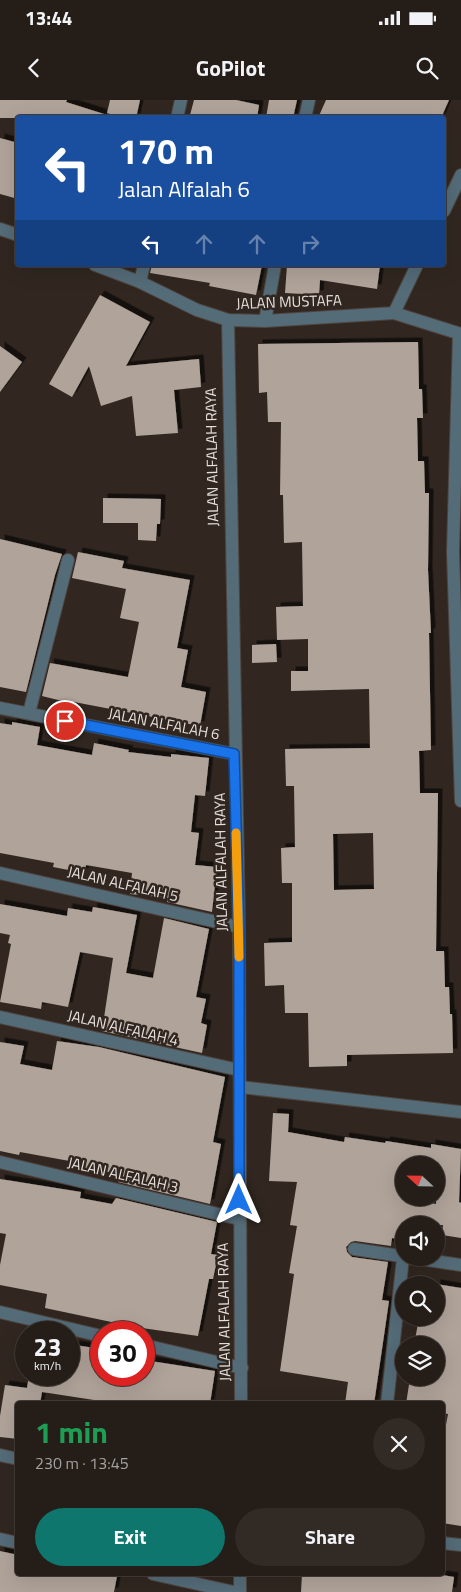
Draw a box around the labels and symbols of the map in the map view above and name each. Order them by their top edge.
street label: JALAN MUSTAFA [236,288,342,315]
street label: JALAN ALFALAH RAYA [199,388,224,526]
pin [44,700,86,742]
street label: JALAN ALFALAH 6 [106,701,222,746]
street label: JALAN ALFALAH RAYA [208,793,233,931]
street label: JALAN ALFALAH 5 [65,860,181,907]
street label: JALAN ALFALAH 4 [65,1004,181,1051]
street label: JALAN ALFALAH 3 [65,1151,181,1198]
north arrow [395,1156,445,1206]
position arrow [212,1173,264,1225]
street label: JALAN ALFALAH RAYA [211,1243,236,1381]
speed limit sign: 30 [90,1321,155,1386]

